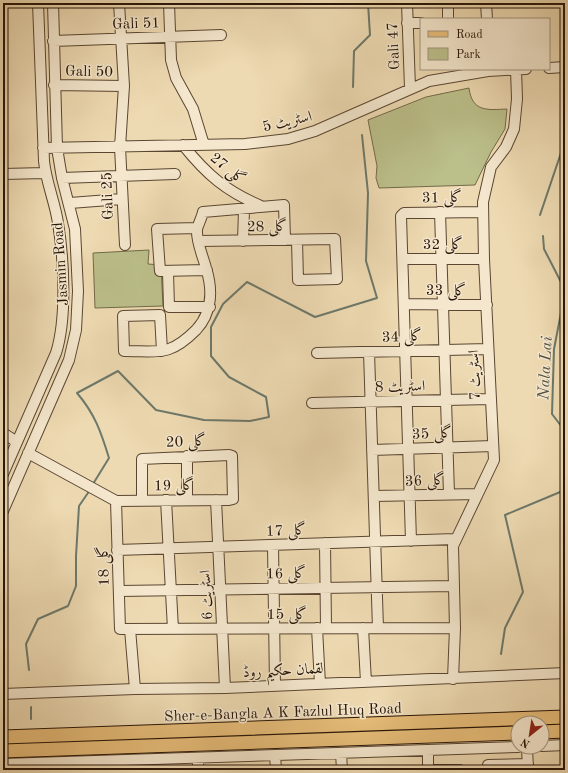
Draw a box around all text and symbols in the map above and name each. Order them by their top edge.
street label: Gali 51 [112,16,160,33]
legend [420,18,550,70]
street label: Gali 47 [386,22,403,70]
text: Road [456,29,483,41]
text: Park [456,49,481,61]
street label: Gali 50 [65,65,113,80]
street label: اسٹریٹ 5 [261,110,314,136]
street label: گلی 27 [205,148,249,189]
street label: Gali 25 [100,172,117,220]
street label: گلی 31 [422,188,462,208]
street label: گلی 28 [247,217,287,237]
street label: Jasmin Road [51,221,72,306]
street label: گلی 32 [423,235,463,255]
street label: گلی 33 [426,281,466,301]
street label: گلی 34 [382,326,423,348]
water label: Nala Lai [536,335,556,401]
street label: اسٹریٹ 7 [467,350,485,400]
street label: اسٹریٹ 8 [375,380,425,396]
street label: گلی 35 [412,423,453,445]
street label: گلی 20 [166,431,207,453]
street label: گلی 36 [405,470,446,492]
street label: گلی 19 [154,476,194,496]
street label: گلی 17 [266,520,307,542]
street label: گلی 18 [93,545,115,586]
street label: گلی 16 [266,564,306,584]
street label: اسٹریٹ 6 [199,569,217,620]
street label: گلی 15 [267,605,307,625]
street label: لقمان حکیم روڈ [242,660,324,687]
street label: Sher-e-Bangla A K Fazlul Huq Road [164,702,402,725]
north arrow [510,715,550,755]
text: N [519,735,532,749]

